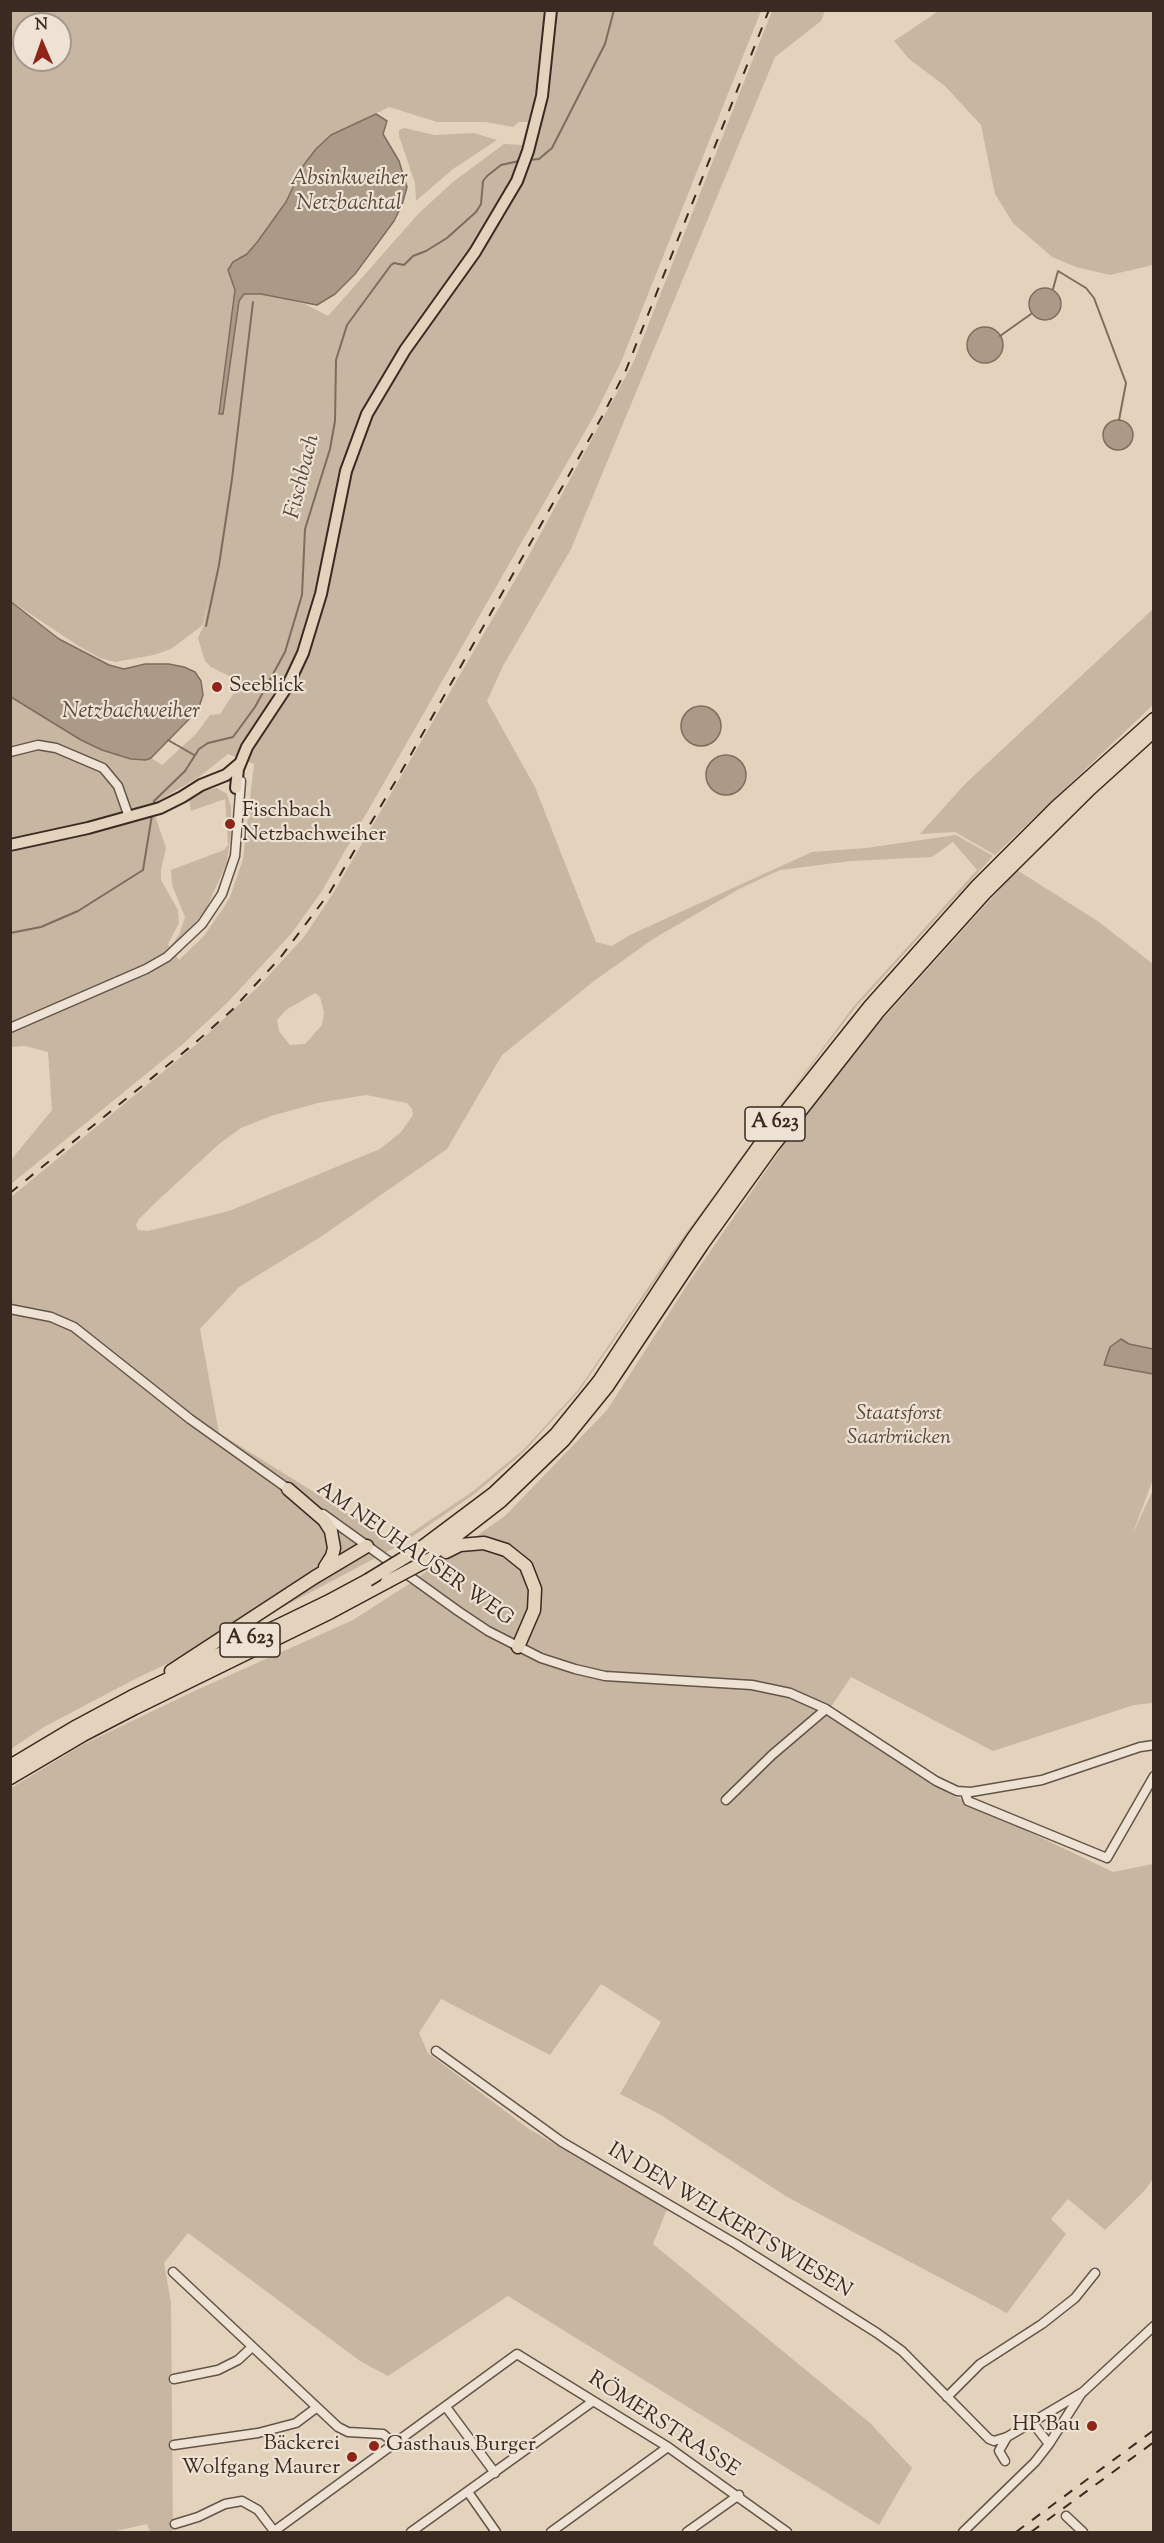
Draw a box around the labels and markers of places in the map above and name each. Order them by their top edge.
place label: Seeblick [229,674,305,700]
marker: Seeblick [210,680,224,694]
place label: Fischbach Netzbachweiher [242,799,386,849]
marker: Fischbach Netzbachweiher [223,817,237,831]
place label: HP Bau [1012,2413,1080,2439]
marker: HP Bau [1085,2419,1099,2433]
place label: Bäckerei Wolfgang Maurer [181,2432,340,2482]
place label: Gasthaus Burger [386,2433,536,2459]
marker: Gasthaus Burger [367,2439,381,2453]
marker: Bäckerei Wolfgang Maurer [345,2450,359,2464]

